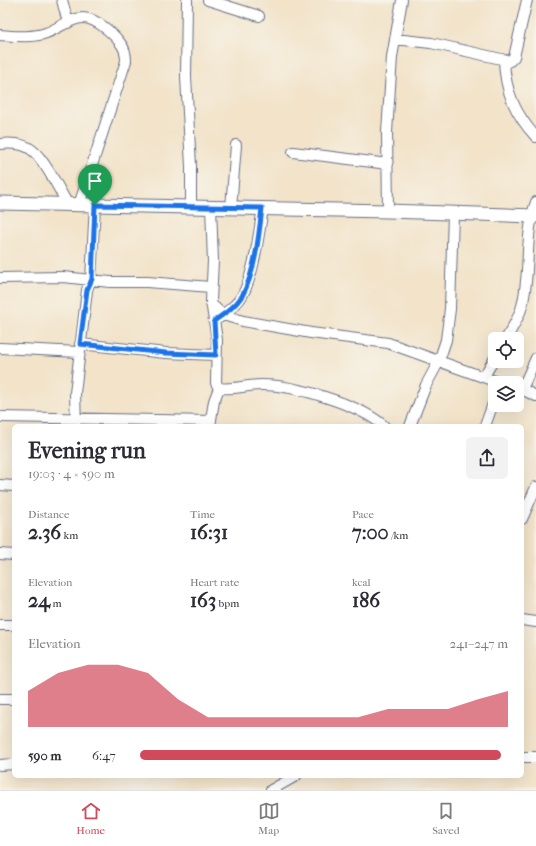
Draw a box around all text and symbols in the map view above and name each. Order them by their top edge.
pin [78,164,112,205]
icon: arrive [84,170,106,192]
map controls [488,332,524,412]
button: locate [488,332,524,368]
button: layers [488,376,524,412]
button: share [466,437,508,479]
text: Evening run [28,438,146,464]
text: 19:03 · 4 × 590 m [28,466,115,481]
text: Distance [28,508,69,521]
text: Time [190,508,215,521]
text: Pace [352,508,374,521]
text: 2.36 [28,521,61,544]
text: 16:31 [190,521,228,544]
text: 7:00 [352,521,389,544]
text: km [61,529,78,542]
text: /km [389,529,408,542]
text: Elevation [28,576,72,589]
text: Heart rate [190,576,239,589]
text: kcal [352,576,371,589]
text: 24 [28,589,50,612]
text: 163 [190,589,216,612]
text: 186 [352,589,380,612]
text: m [50,597,62,610]
text: bpm [216,597,239,610]
text: Elevation [28,636,81,651]
text: 241–247 m [449,636,508,651]
text: 590 m [28,748,61,763]
text: 6:47 [92,748,116,763]
tab: Home [76,800,105,837]
tab: Map [258,800,280,837]
tab: Saved [432,800,460,837]

